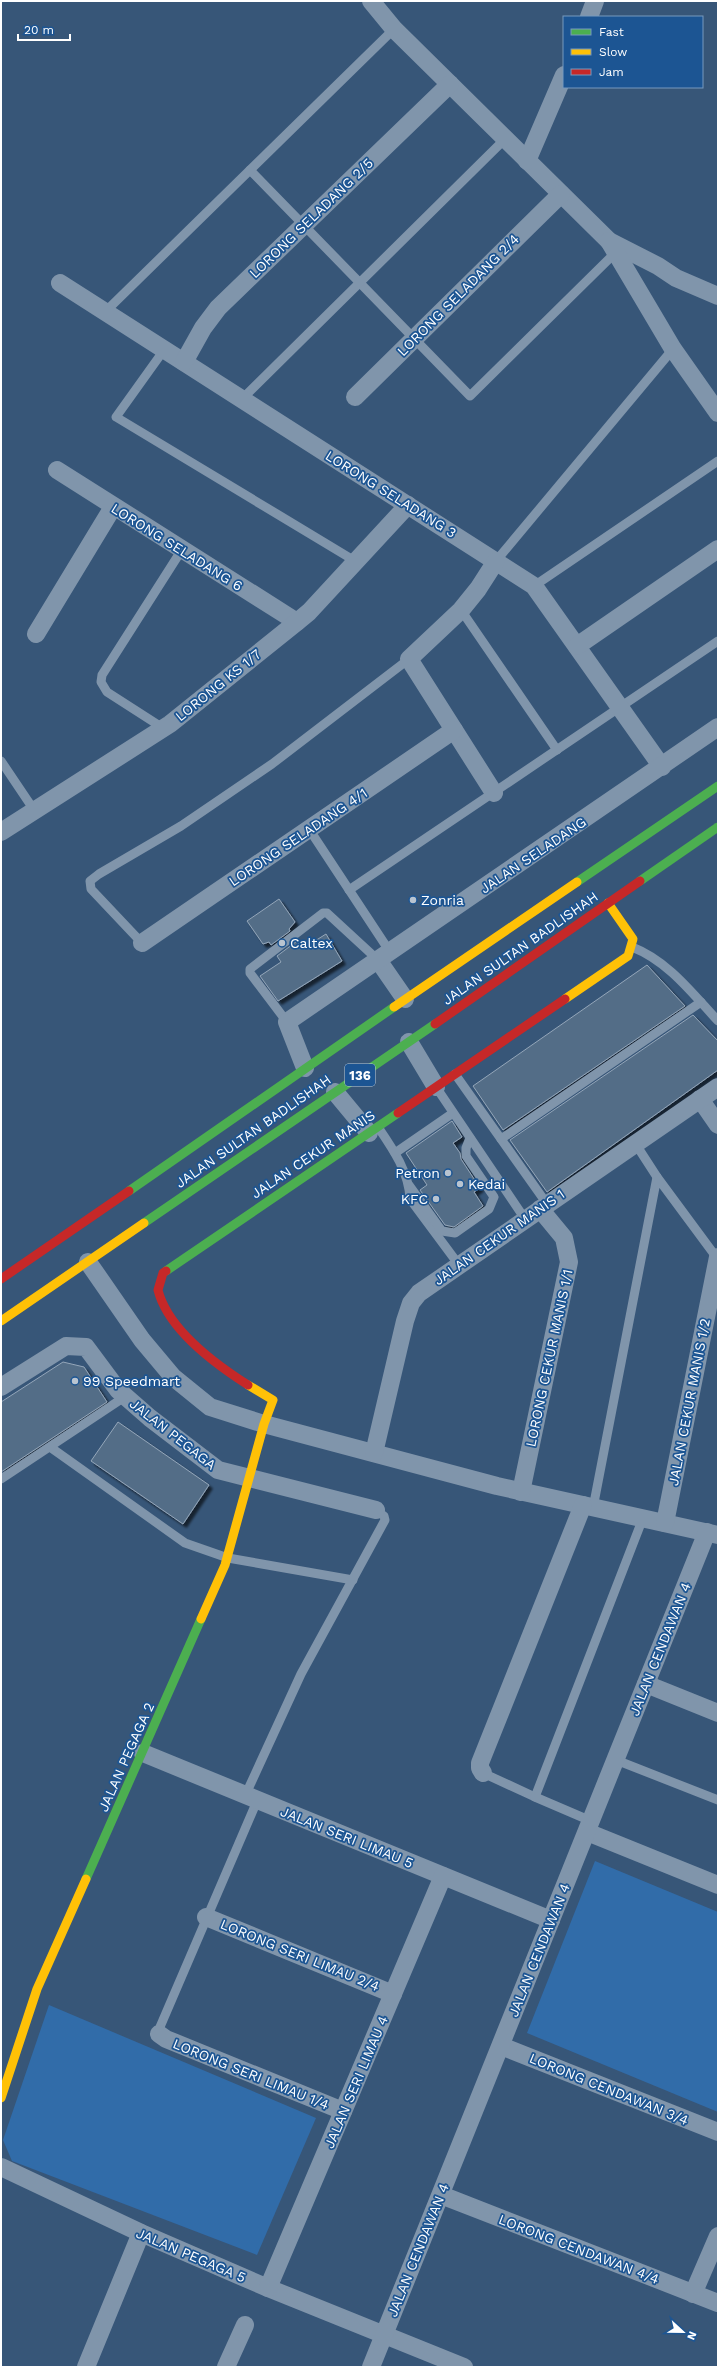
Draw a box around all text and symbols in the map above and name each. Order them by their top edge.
scale bar [18,16,70,42]
legend [563,16,703,88]
text: 20 m [24,23,54,37]
text: Fast [599,25,624,39]
text: Slow [599,45,627,59]
text: Jam [599,65,624,79]
street label: LORONG SELADANG 2/5 [246,155,376,281]
street label: LORONG SELADANG 2/4 [394,231,522,359]
street label: LORONG SELADANG 3 [323,447,459,541]
street label: LORONG SELADANG 6 [108,500,246,594]
street label: LORONG KS 1/7 [172,646,264,724]
street label: LORONG SELADANG 4/1 [226,785,370,889]
street label: JALAN SELADANG [477,814,589,896]
street label: JALAN SULTAN BADLISHAH [439,888,601,1008]
place label: Zonria [421,892,464,908]
marker: Zonria [408,895,418,905]
place label: Caltex [290,935,333,951]
marker: Caltex [277,938,287,948]
road number: 136 [345,1064,375,1086]
street label: JALAN SULTAN BADLISHAH [172,1071,334,1191]
street label: JALAN CEKUR MANIS [248,1107,378,1201]
place label: Petron [395,1165,440,1181]
marker: Petron [443,1168,453,1178]
place label: Kedai [468,1176,505,1192]
marker: Kedai [455,1179,465,1189]
street label: JALAN CEKUR MANIS 1 [431,1186,567,1288]
place label: KFC [401,1191,428,1207]
marker: KFC [431,1194,441,1204]
street label: LORONG CEKUR MANIS 1/1 [522,1268,576,1448]
street label: JALAN CEKUR MANIS 1/2 [665,1317,713,1487]
place label: 99 Speedmart [83,1373,180,1389]
marker: 99 Speedmart [70,1376,80,1386]
street label: JALAN PEGAGA [127,1395,219,1473]
street label: JALAN CENDAWAN 4 [626,1580,694,1718]
street label: JALAN PEGAGA 2 [95,1700,157,1814]
street label: JALAN SERI LIMAU 5 [278,1803,416,1871]
street label: JALAN CENDAWAN 4 [505,1881,573,2019]
street label: LORONG SERI LIMAU 2/4 [218,1916,382,1994]
street label: JALAN SERI LIMAU 4 [321,2013,391,2151]
street label: LORONG SERI LIMAU 1/4 [171,2035,331,2113]
street label: LORONG CENDAWAN 3/4 [527,2050,691,2128]
street label: JALAN CENDAWAN 4 [384,2181,452,2319]
street label: LORONG CENDAWAN 4/4 [497,2211,661,2287]
street label: JALAN PEGAGA 5 [134,2225,248,2285]
north arrow [663,2312,703,2352]
text: N [684,2329,699,2342]

